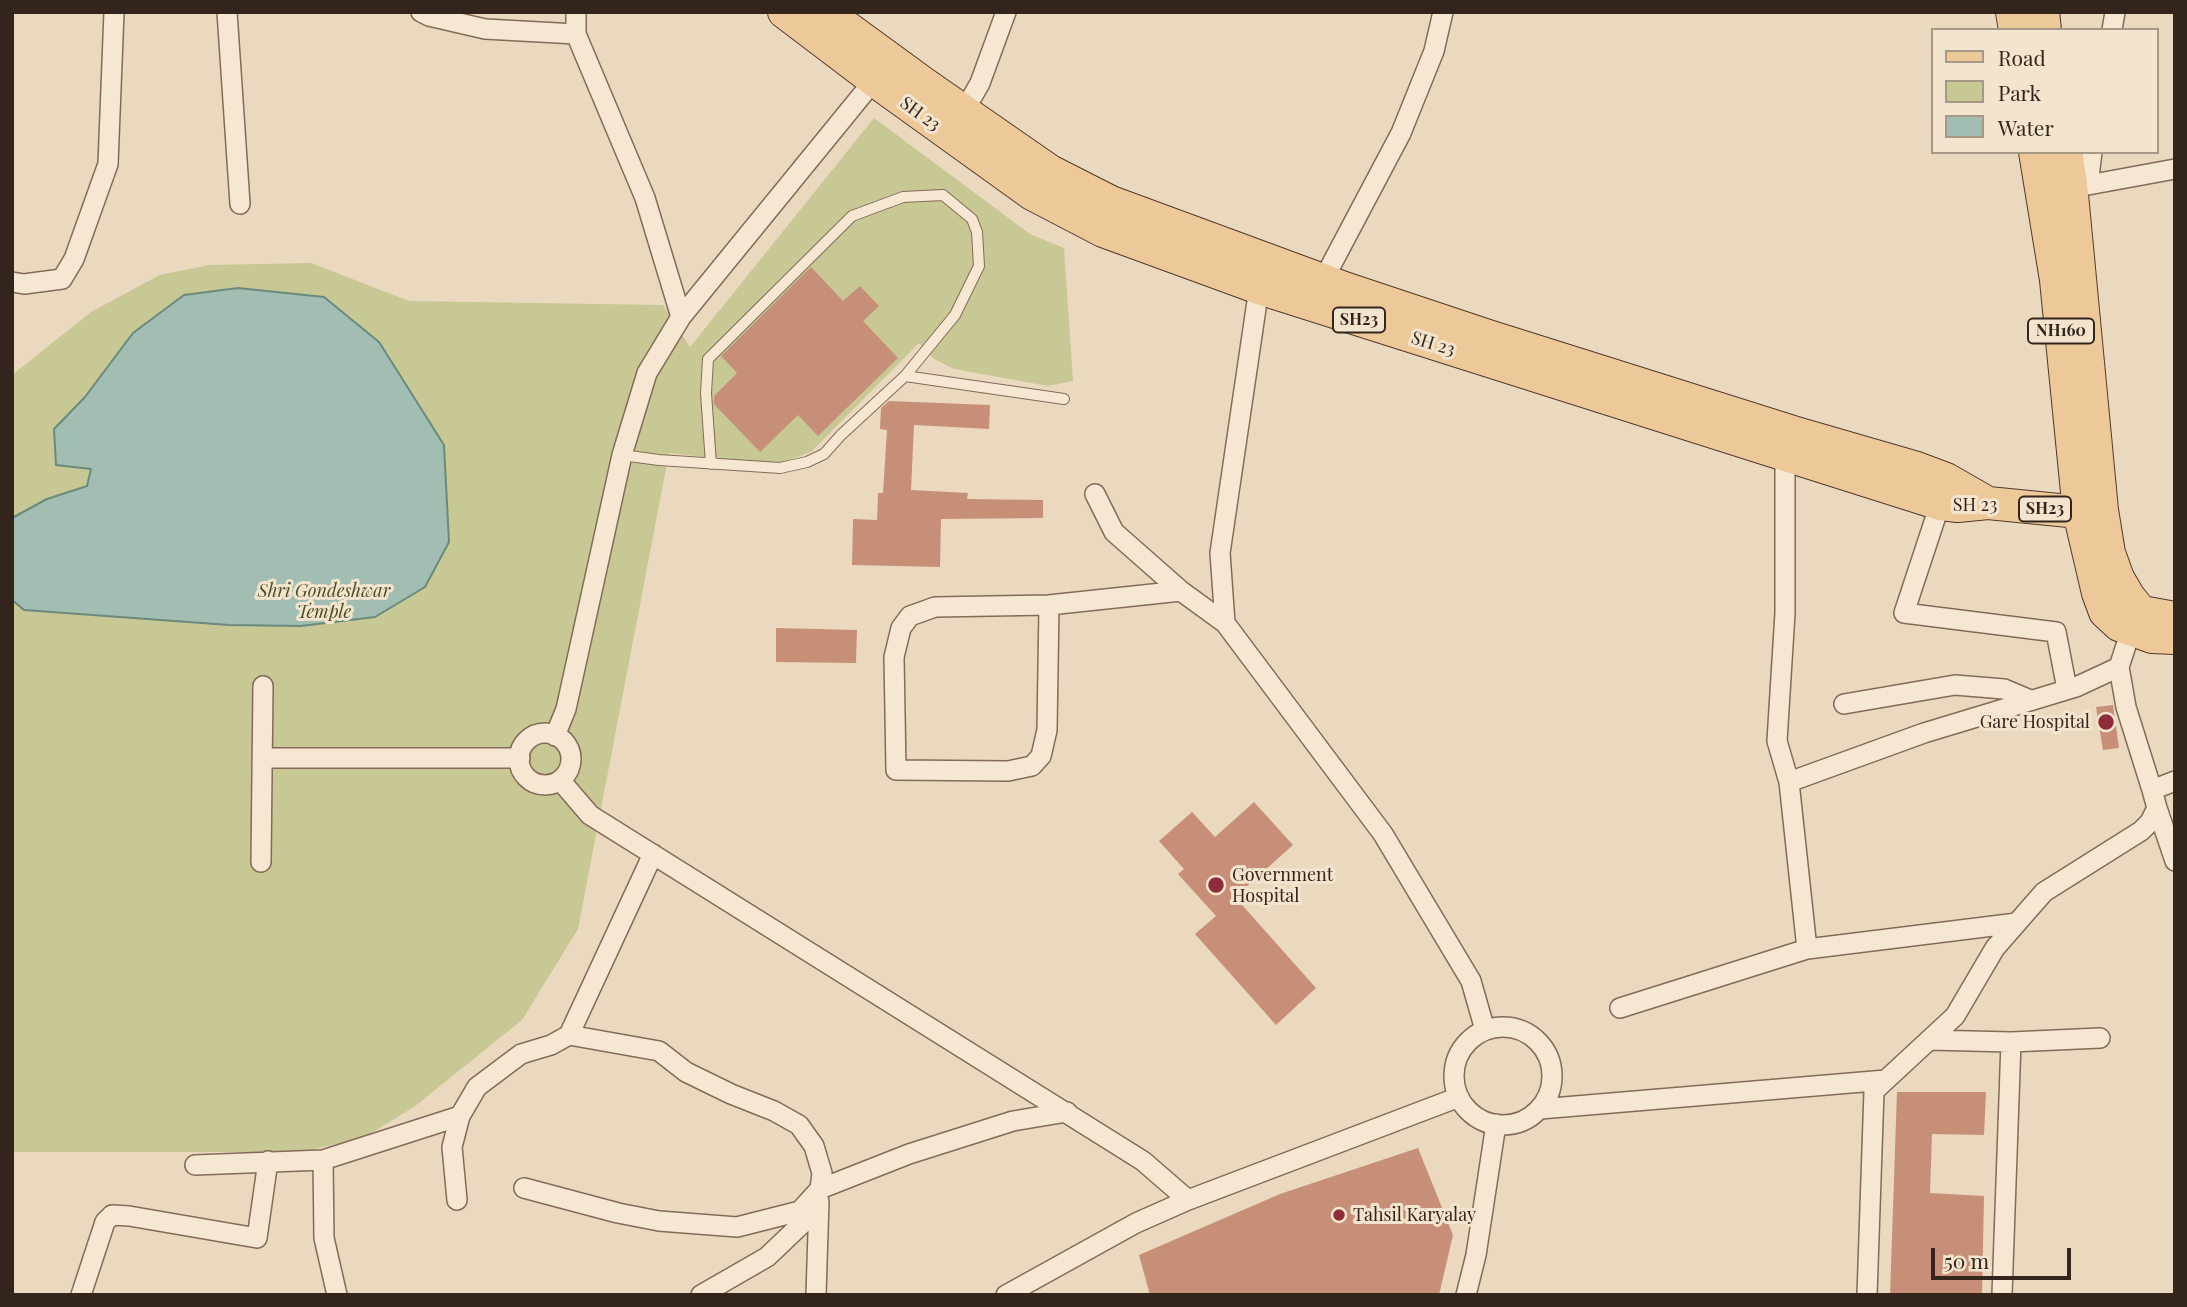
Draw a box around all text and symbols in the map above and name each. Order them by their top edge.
legend [1932,28,2159,154]
text: Road [1998,43,2046,71]
text: Park [1998,78,2041,106]
street label: SH 23 [896,92,944,136]
text: Water [1998,113,2054,141]
road number: SH23 [1333,308,1385,332]
road number: NH160 [2028,318,2094,344]
street label: SH 23 [1409,327,1457,361]
street label: SH 23 [1953,494,1997,516]
road number: SH23 [2019,496,2071,522]
park label: Shri Gondeshwar Temple [258,580,390,622]
place label: Gare Hospital [1980,711,2090,733]
marker: Gare Hospital [2096,712,2116,732]
place label: Government Hospital [1232,864,1333,906]
marker: Government Hospital [1206,875,1226,895]
place label: Tahsil Karyalay [1353,1204,1476,1226]
marker: Tahsil Karyalay [1331,1207,1347,1223]
scale bar [1935,1234,2075,1278]
text: 50 m [1944,1246,1989,1274]

